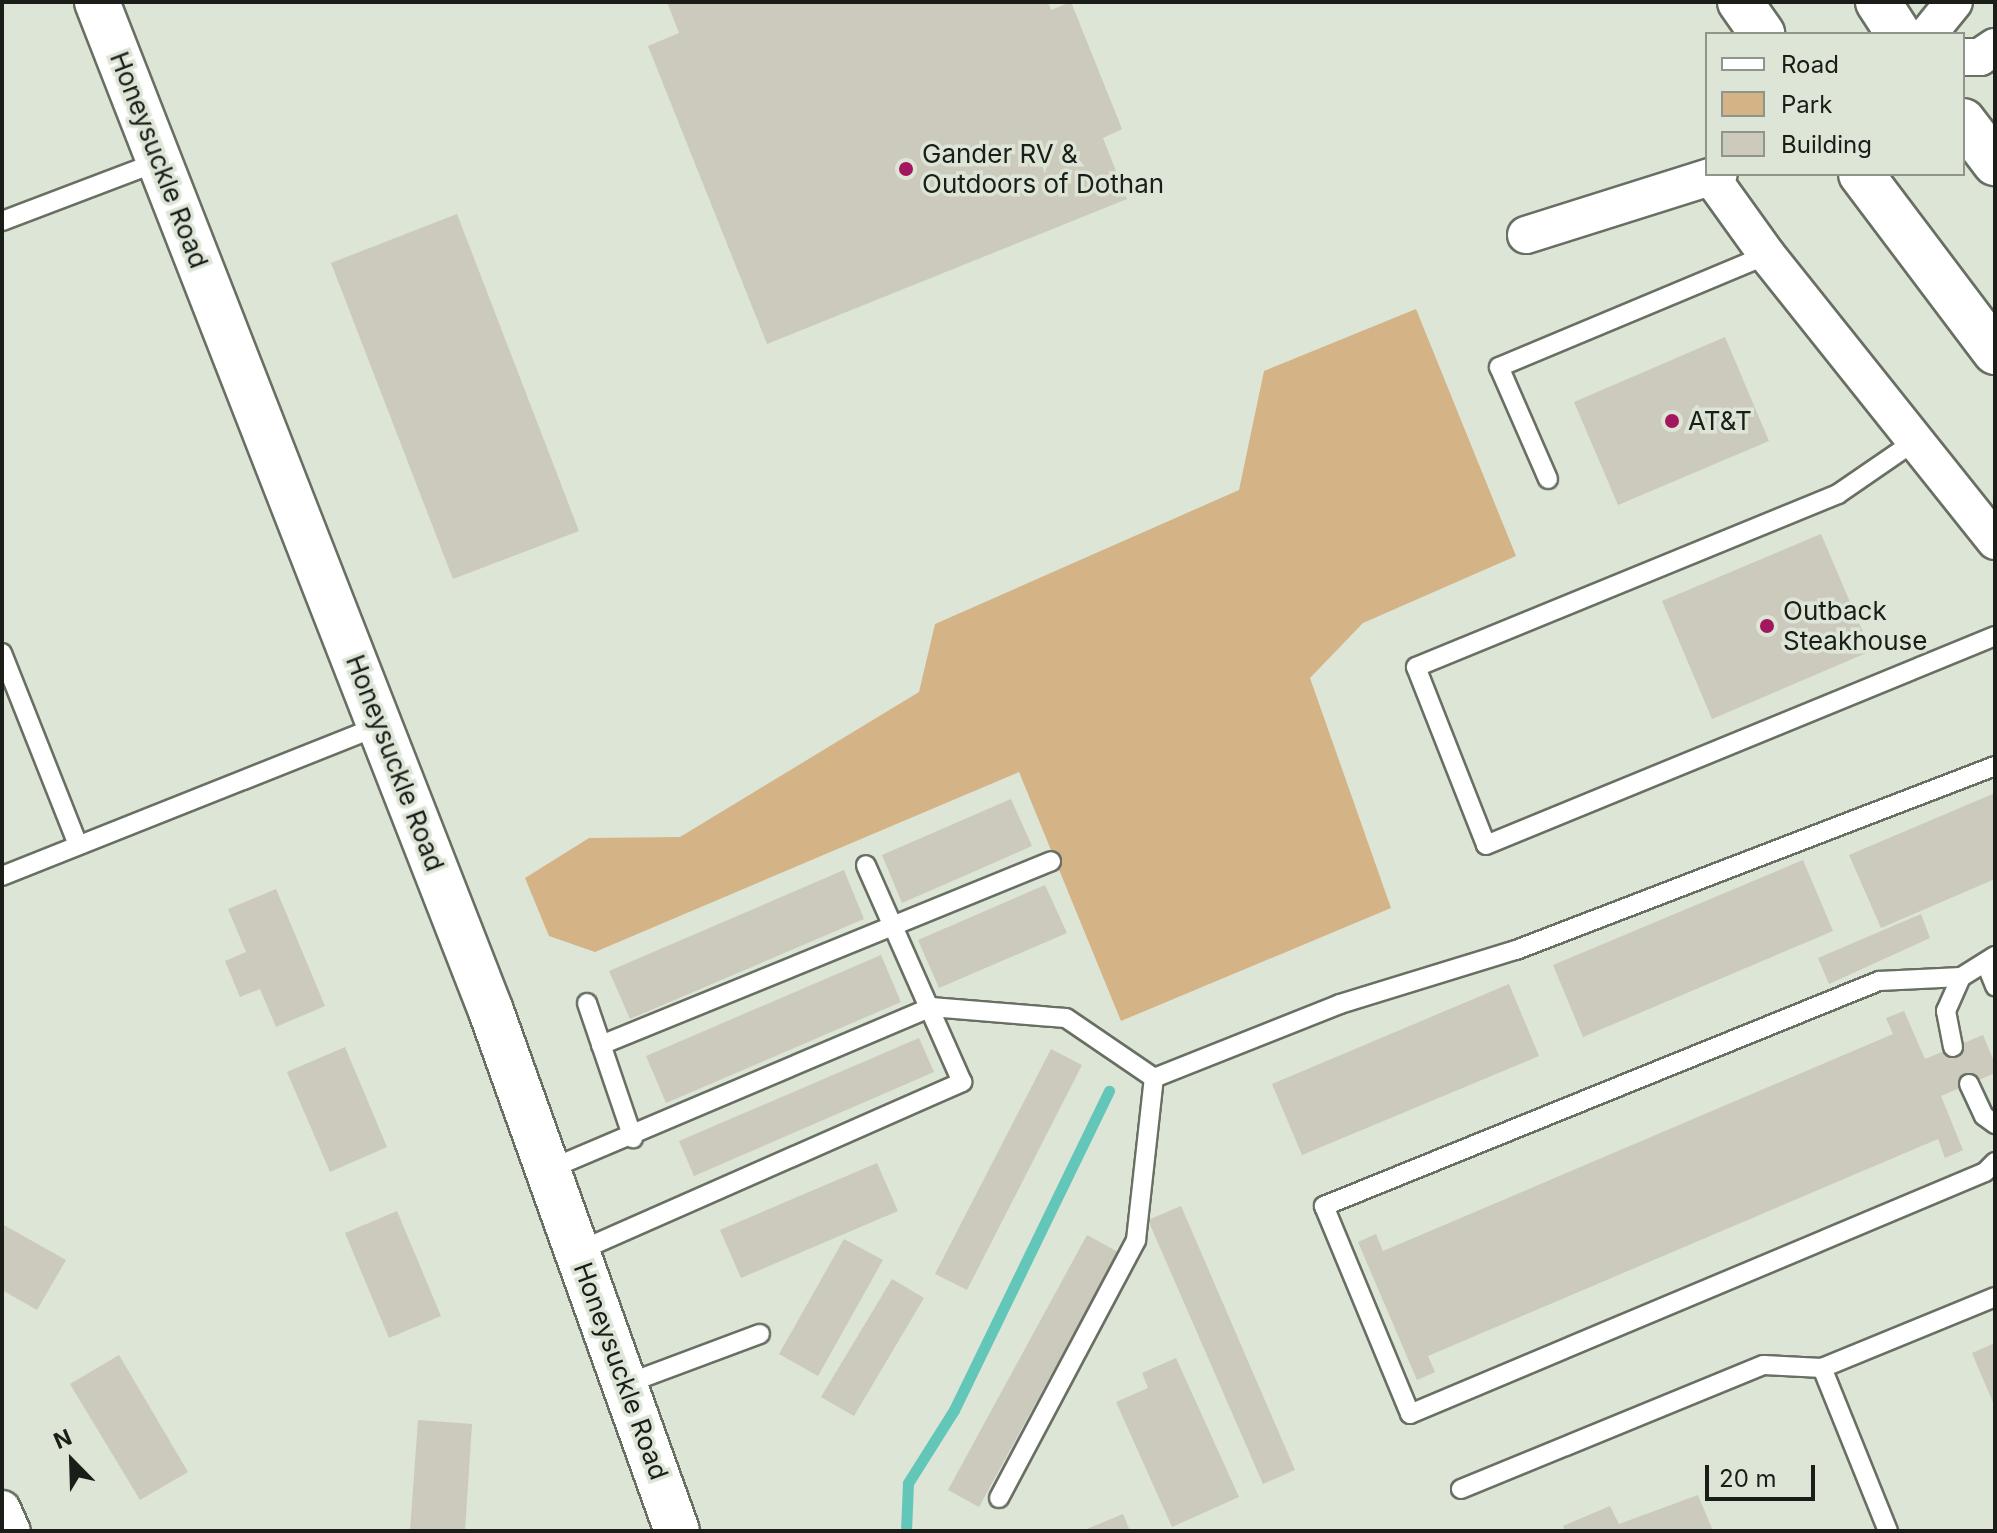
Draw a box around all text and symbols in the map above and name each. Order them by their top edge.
legend [1705,32,1965,176]
street label: Honeysuckle Road [103,47,215,273]
text: Road [1781,50,1839,79]
text: Park [1781,90,1832,119]
text: Building [1781,130,1872,159]
place label: Gander RV & Outdoors of Dothan [922,138,1164,200]
marker: Gander RV & Outdoors of Dothan [897,160,915,178]
place label: AT&T [1688,405,1752,437]
marker: AT&T [1663,412,1681,430]
place label: Outback Steakhouse [1783,595,1927,656]
marker: Outback Steakhouse [1758,617,1776,635]
street label: Honeysuckle Road [339,650,451,876]
street label: Honeysuckle Road [567,1258,675,1484]
north arrow [32,1421,112,1501]
text: N [50,1424,75,1454]
scale bar [1709,1449,1819,1499]
text: 20 m [1719,1464,1777,1493]

